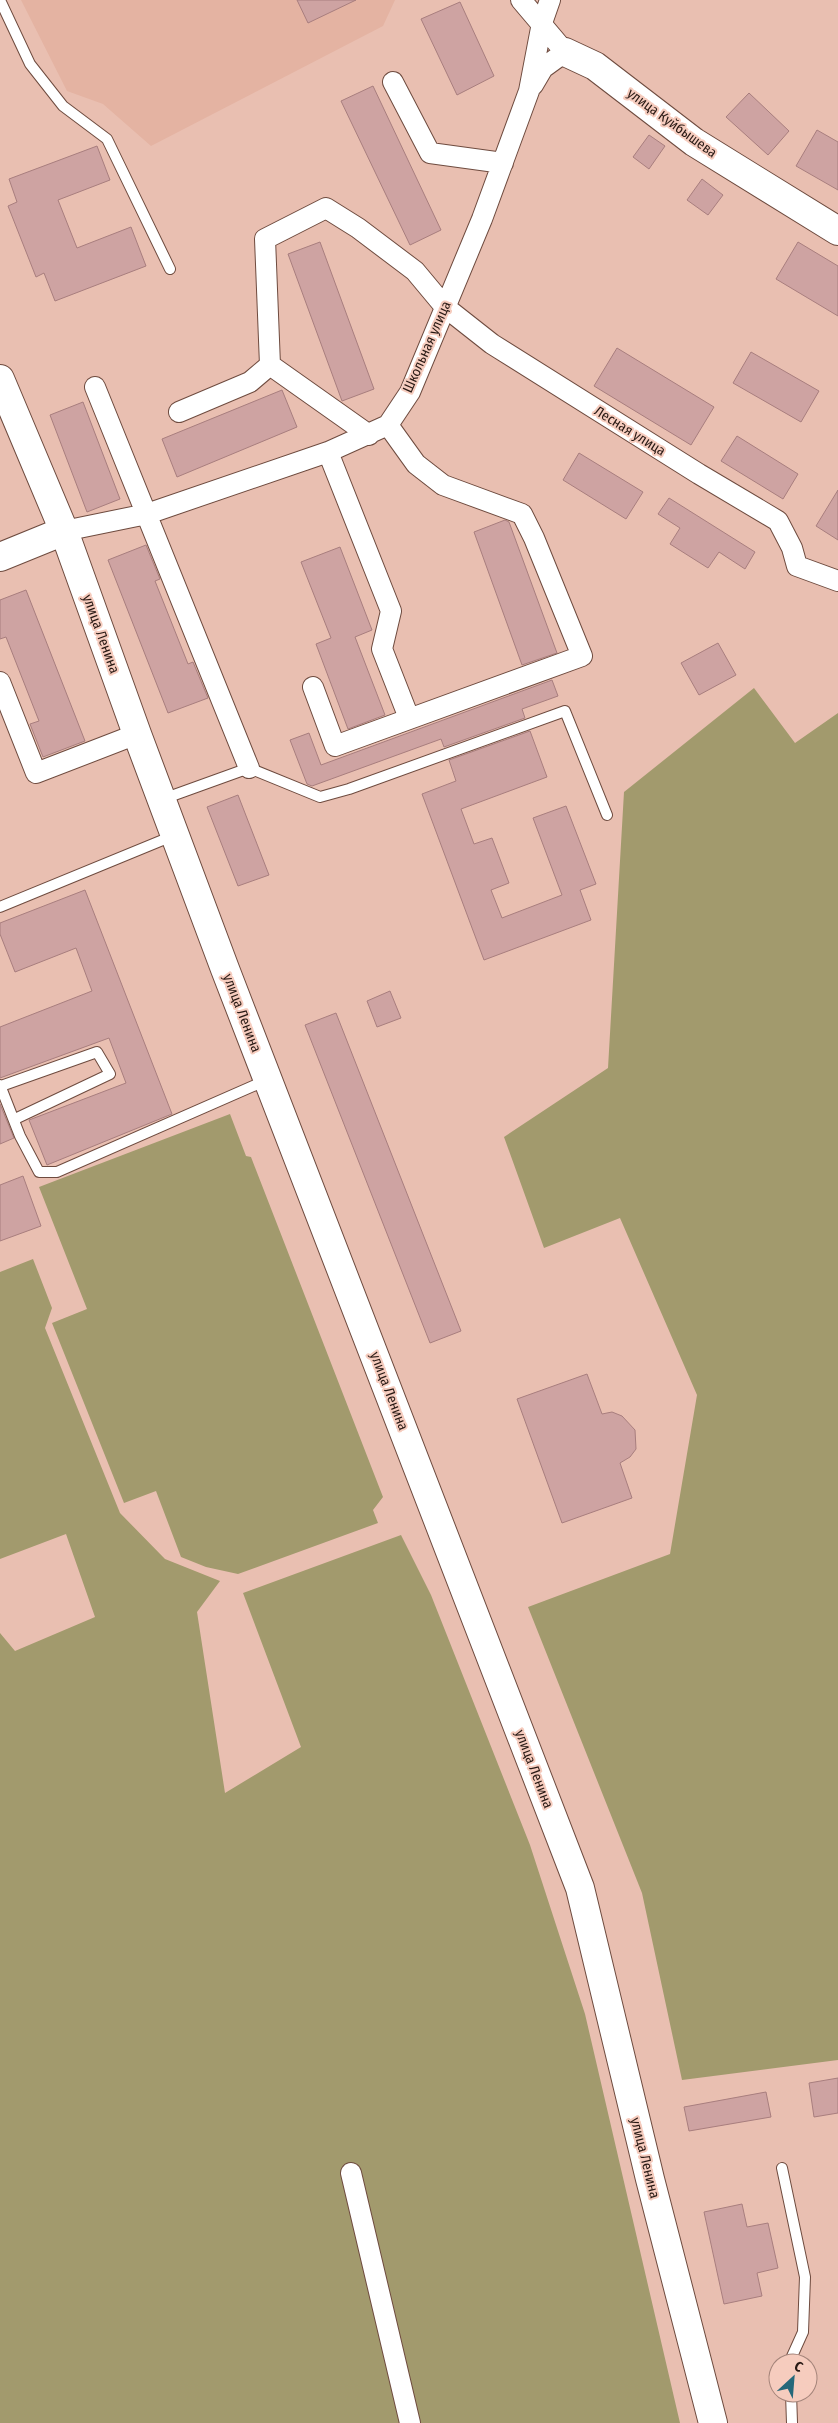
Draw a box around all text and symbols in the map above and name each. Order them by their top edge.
street label: улица Куйбышева [624,85,720,161]
street label: Школьная улица [399,298,455,395]
street label: Лесная улица [591,402,669,460]
street label: улица Ленина [79,592,123,676]
street label: улица Ленина [219,971,265,1055]
street label: улица Ленина [366,1349,412,1433]
street label: улица Ленина [511,1727,557,1811]
street label: улица Ленина [627,2116,663,2200]
north arrow [768,2353,818,2403]
text: С [791,2358,806,2376]

